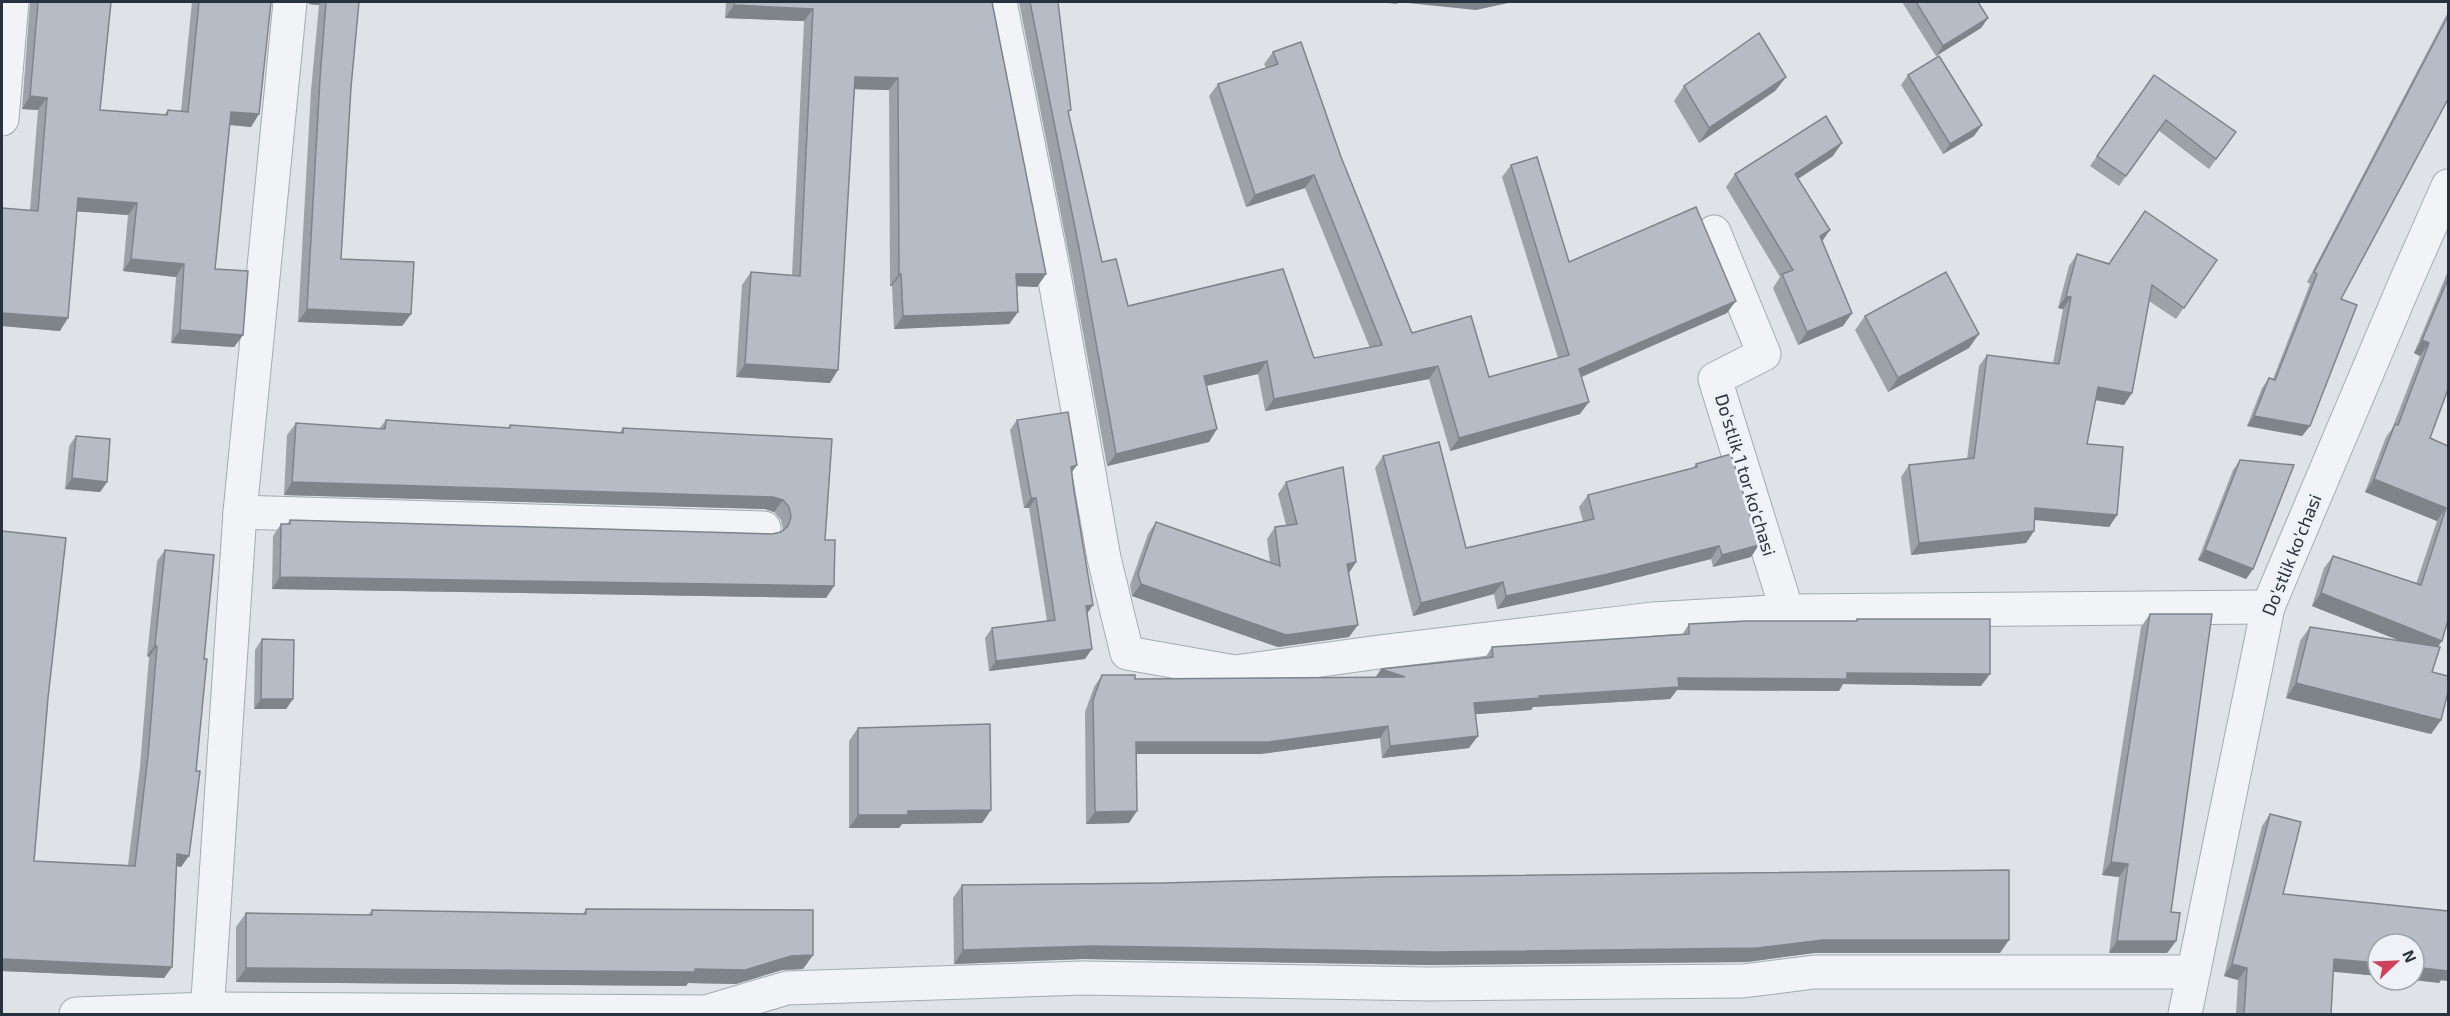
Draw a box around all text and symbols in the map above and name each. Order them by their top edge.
street label: Do'stlik 1 tor ko'chasi [1711,391,1781,558]
street label: Do'stlik ko'chasi [2257,491,2326,619]
north arrow [2366,932,2426,992]
text: N [2399,947,2421,965]

